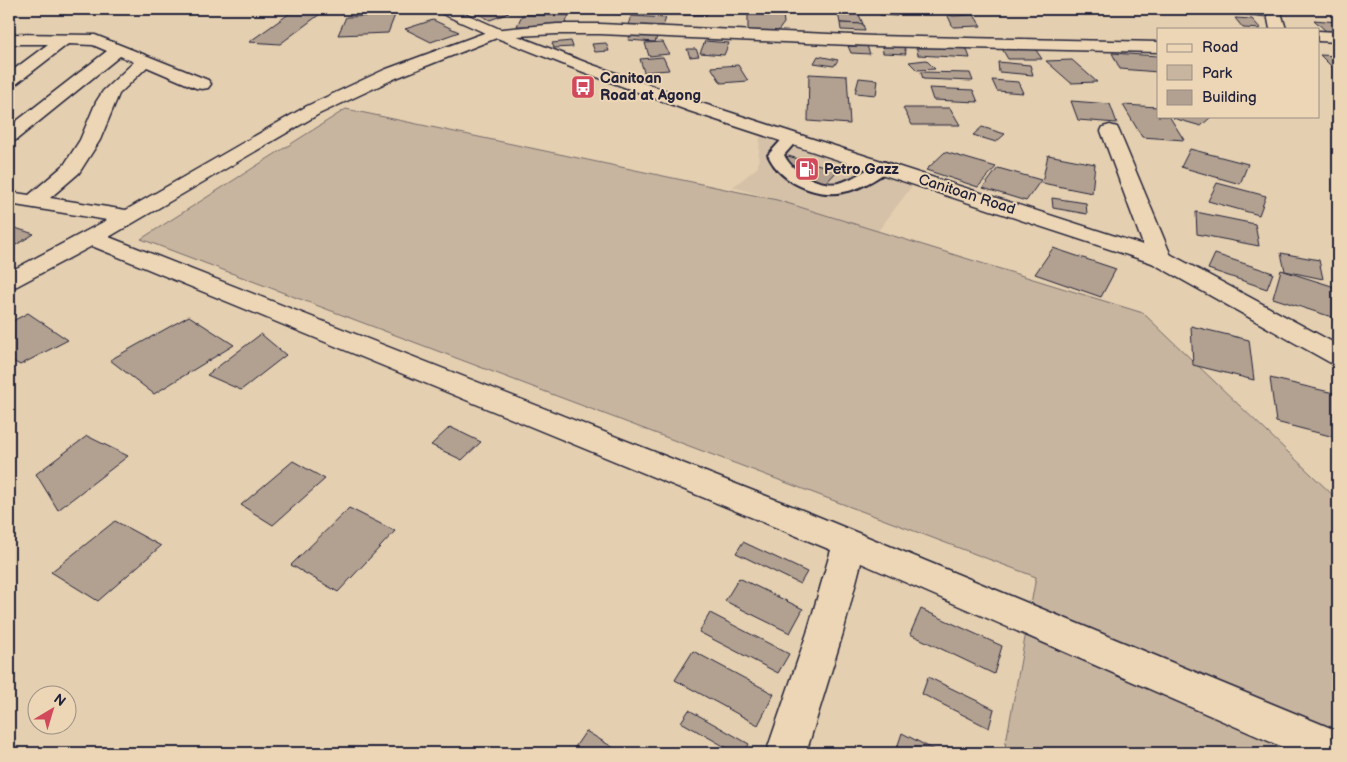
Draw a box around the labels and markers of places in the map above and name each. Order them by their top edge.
place label: Canitoan Road at Agong [600,69,701,105]
bus stop icon: Canitoan Road at Agong [570,74,596,100]
fuel station icon: Petro Gazz [794,156,820,182]
place label: Petro Gazz [824,160,900,179]

